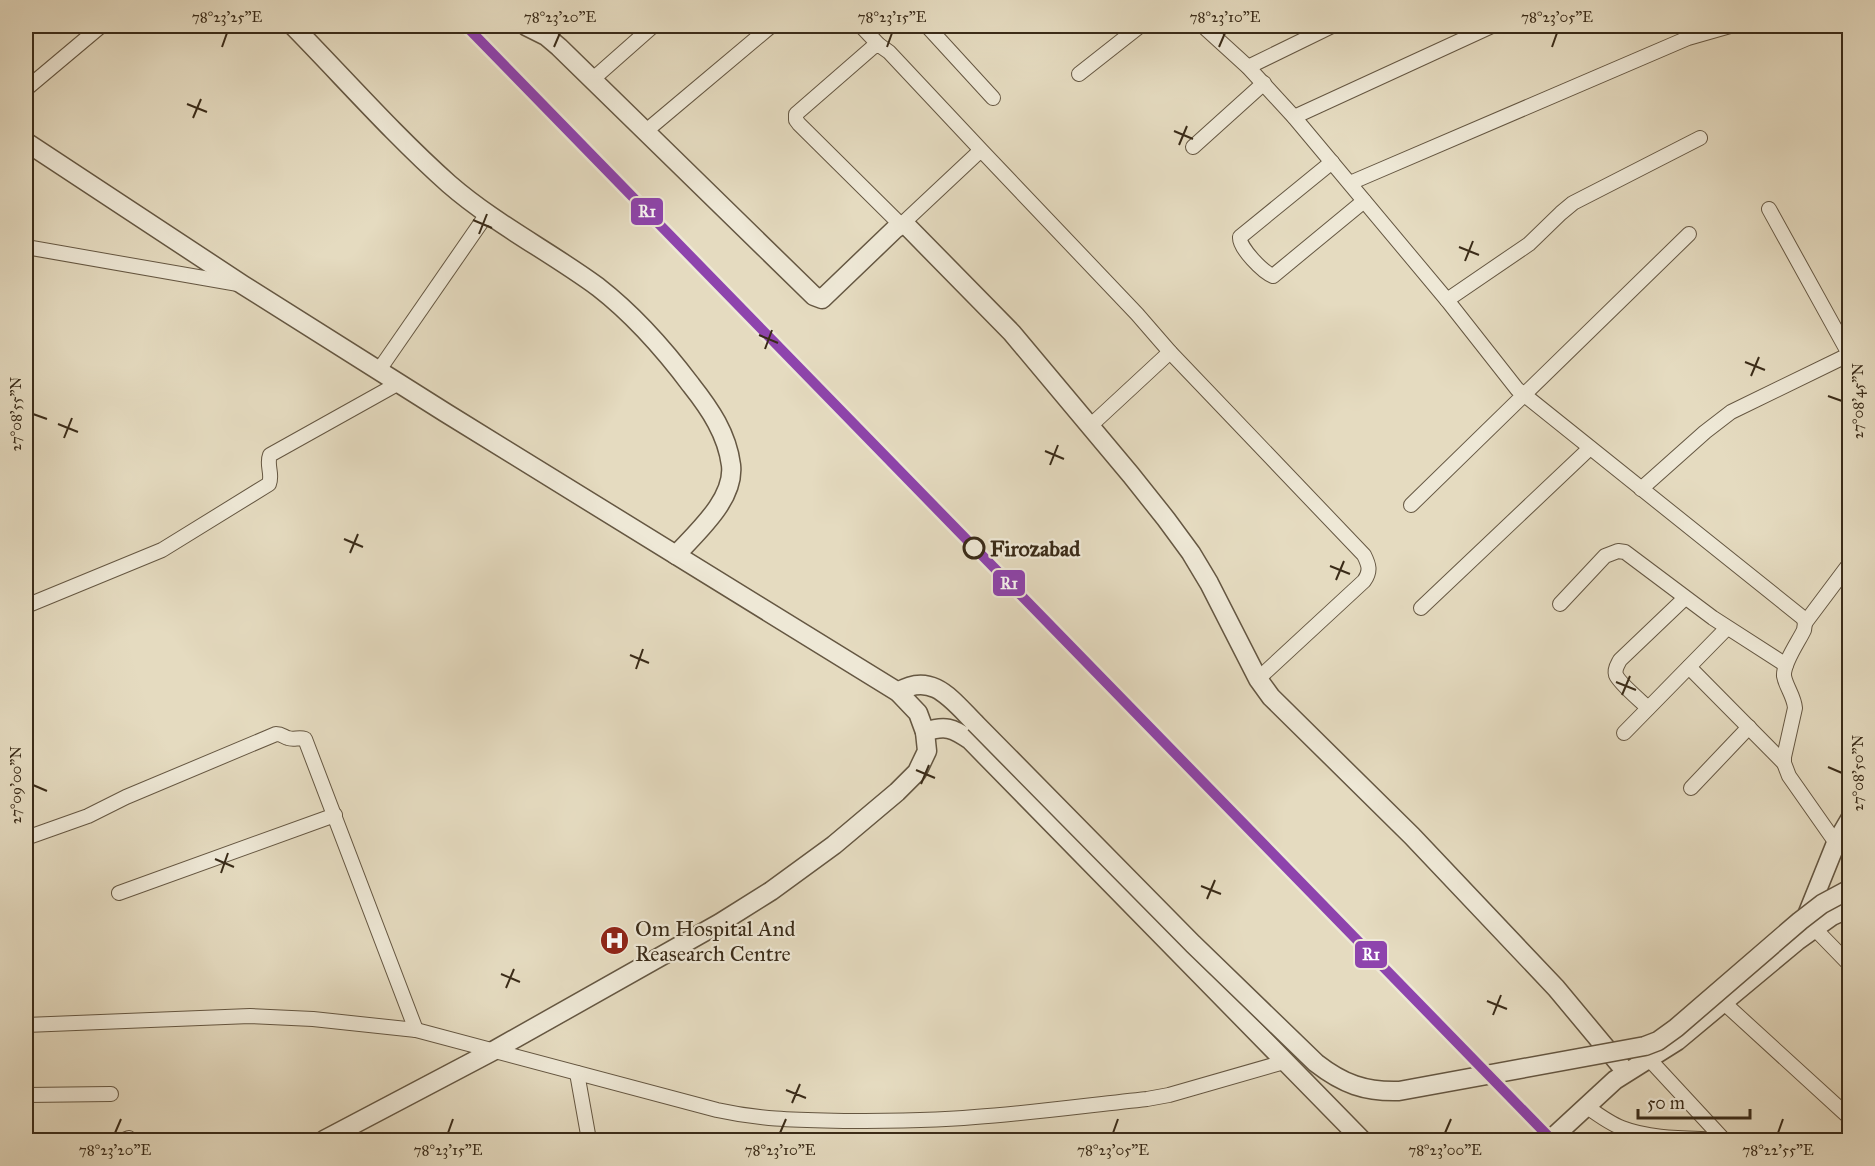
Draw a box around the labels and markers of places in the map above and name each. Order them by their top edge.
place label: Firozabad [990,535,1081,562]
marker: Firozabad [963,537,985,559]
place label: Om Hospital And Reasearch Centre [635,915,796,967]
hospital icon: Om Hospital And Reasearch Centre [598,925,630,957]

